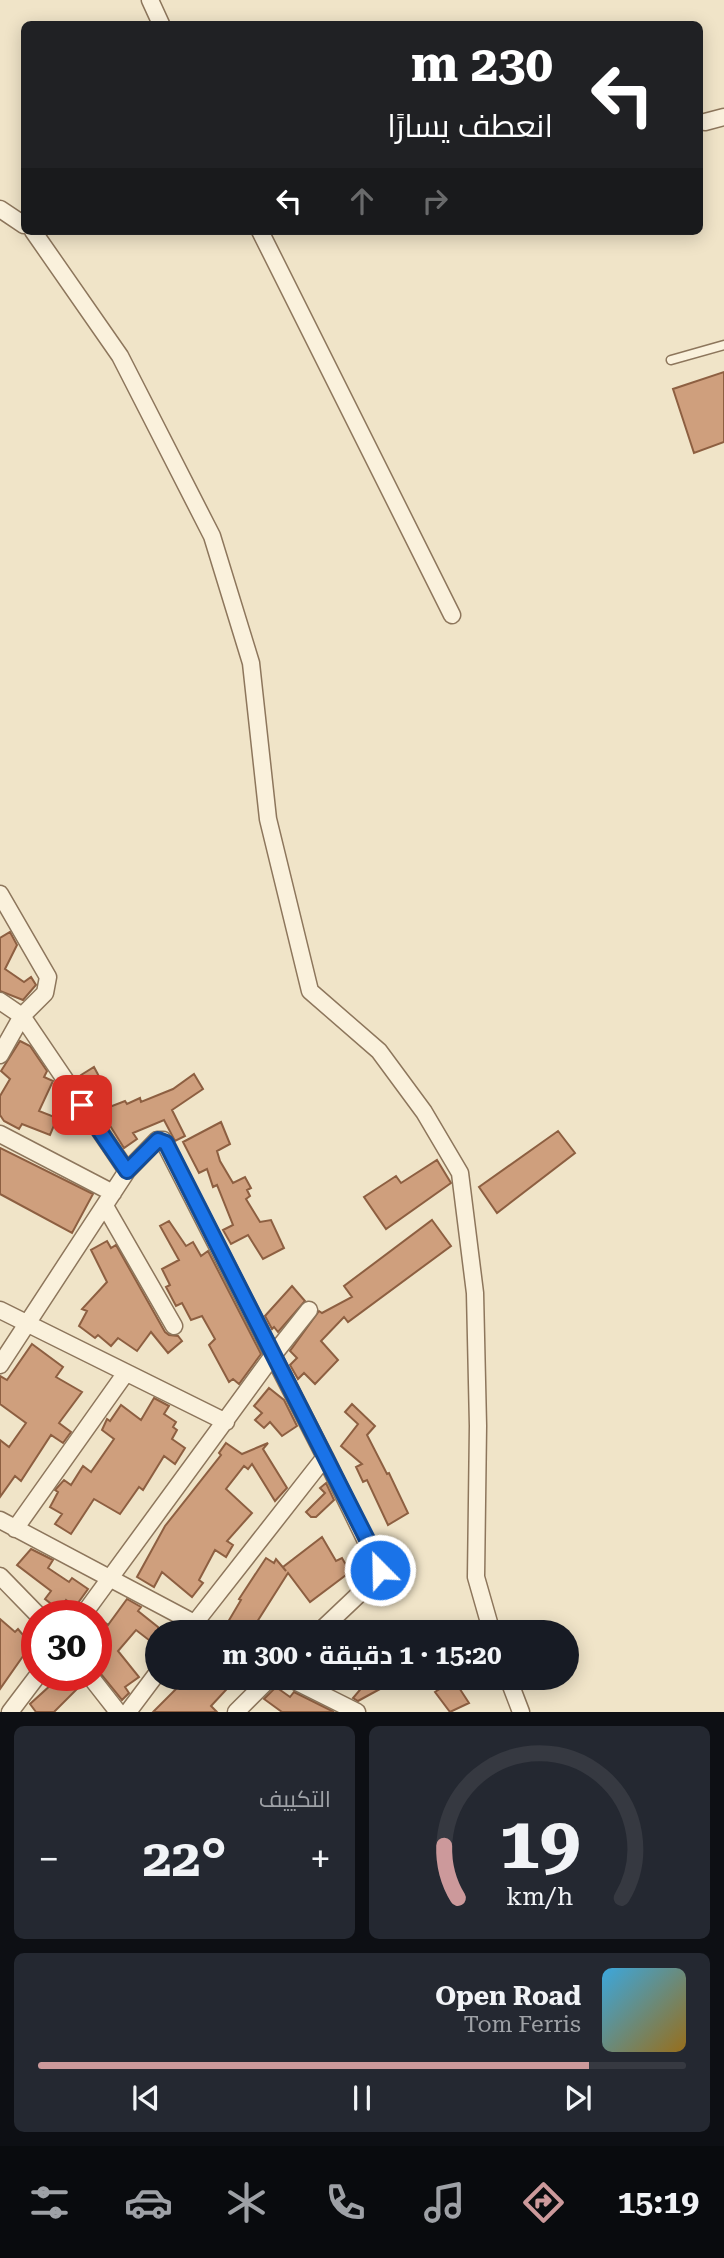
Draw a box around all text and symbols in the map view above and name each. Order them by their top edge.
text: 230 m [411,36,553,93]
icon: left [577,49,668,140]
text: انعطف يسارًا [387,107,553,145]
icon: left [270,182,308,220]
icon: ahead [343,182,381,220]
icon: right [416,182,454,220]
pin [52,1075,112,1135]
icon: arrive [63,1086,101,1124]
position arrow [343,1533,417,1607]
speed limit sign: 30 [21,1600,112,1691]
text: 15:20 · 1 دقيقة · 300 m [223,1640,501,1670]
text: التكييف [259,1786,331,1813]
text: 19 [499,1802,580,1887]
text: 22° [142,1828,227,1889]
text: − [38,1837,59,1881]
text: + [310,1837,331,1881]
text: km/h [506,1882,573,1911]
text: Open Road [435,1981,581,2011]
text: Tom Ferris [464,2011,581,2038]
icon: previous [127,2079,165,2117]
icon: pause [343,2079,381,2117]
icon: next [559,2079,597,2117]
icon: filters [25,2178,74,2227]
icon: car [124,2178,173,2227]
icon: climate [222,2178,271,2227]
icon: phone [321,2178,370,2227]
icon: music [420,2178,469,2227]
icon: directions [519,2178,568,2227]
text: 15:19 [617,2183,699,2221]

